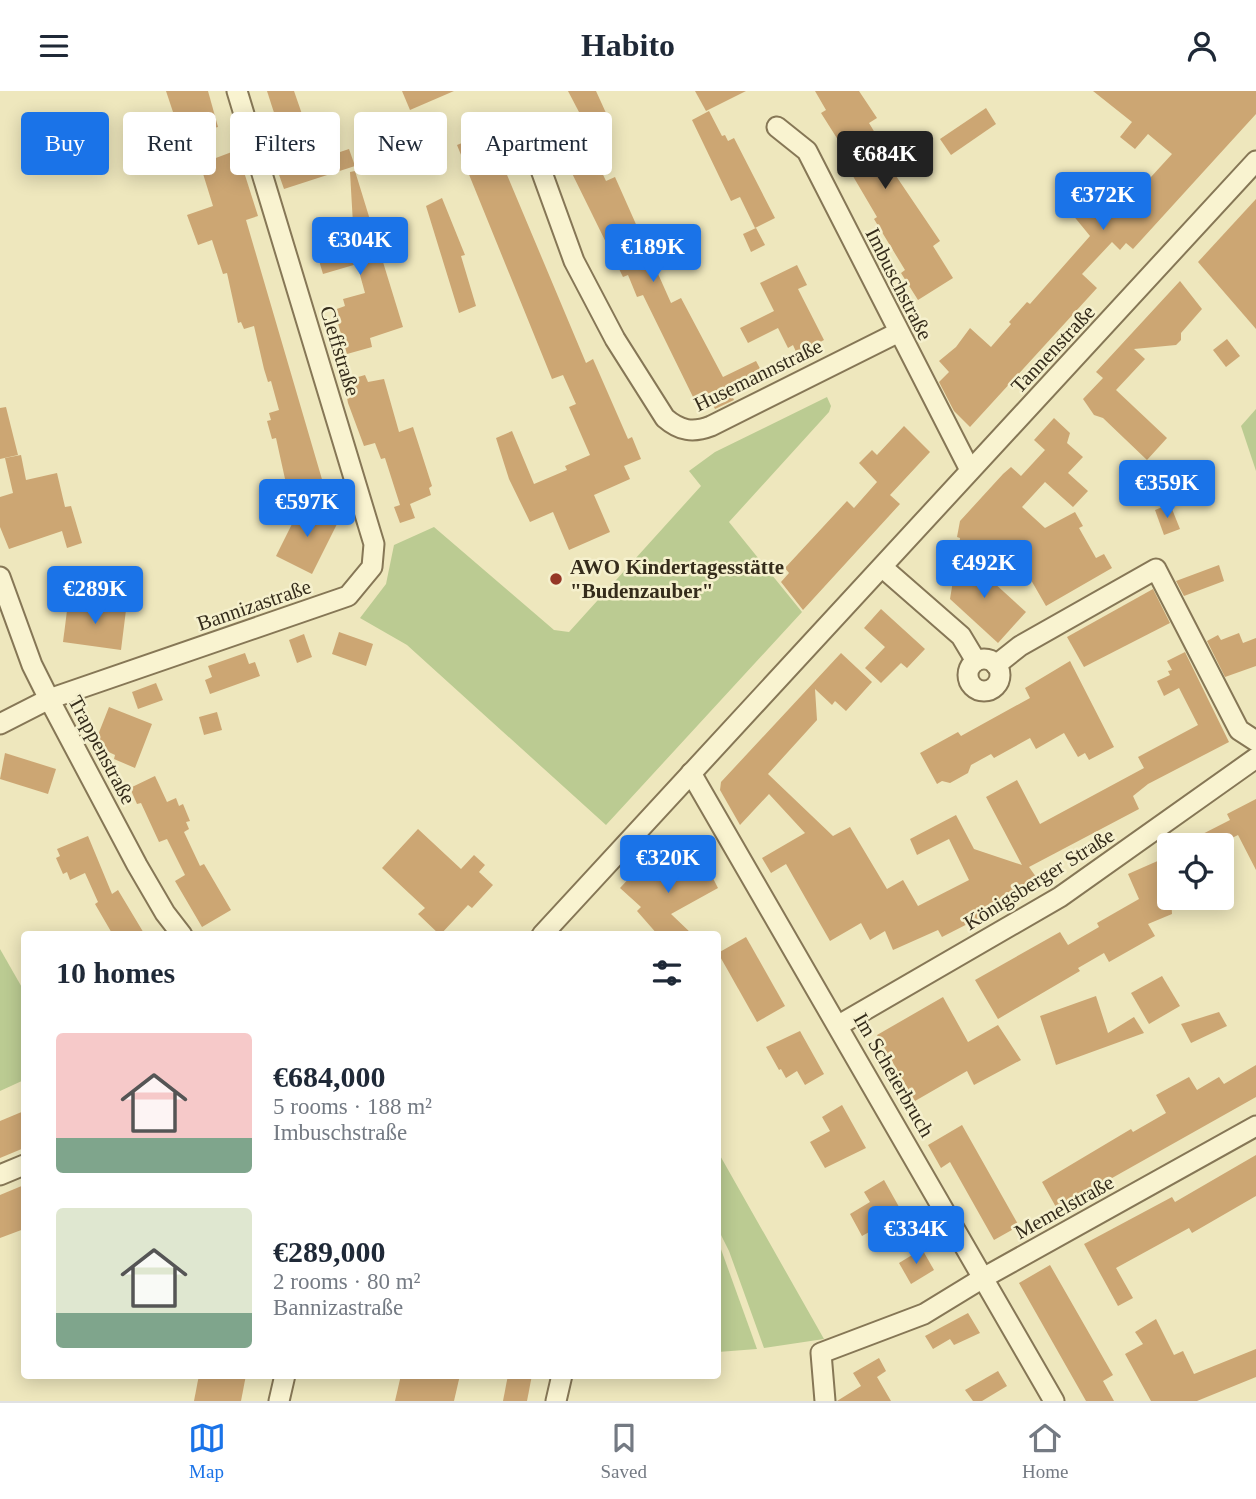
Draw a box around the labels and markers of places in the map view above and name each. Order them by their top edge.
pin: €684K [836,132,934,191]
pin: €372K [1054,173,1152,232]
pin: €304K [311,218,409,277]
pin: €189K [604,225,702,284]
pin: €359K [1118,461,1216,520]
pin: €597K [258,479,356,539]
pin: €492K [935,540,1033,600]
place label: AWO Kindertagesstätte "Budenzauber" [570,555,784,603]
pin: €289K [46,567,144,626]
marker: AWO Kindertagesstätte "Budenzauber" [548,571,564,587]
pin: €320K [619,835,717,895]
pin: €334K [867,1207,965,1266]

